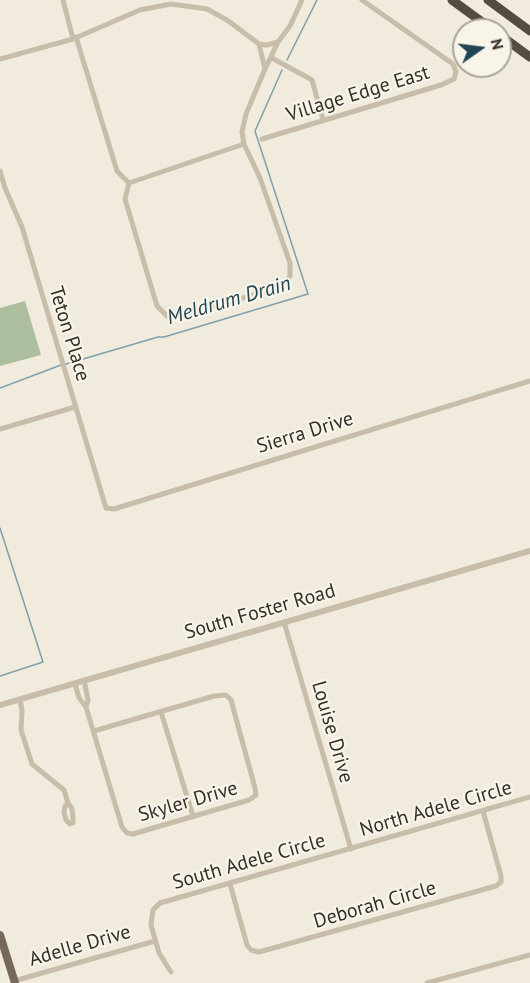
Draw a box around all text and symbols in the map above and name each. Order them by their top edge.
north arrow [452,18,512,78]
text: N [487,37,508,52]
street label: Village Edge East [284,61,432,127]
water label: Meldrum Drain [164,271,294,331]
street label: Teton Place [43,284,95,384]
street label: Sierra Drive [254,407,356,459]
street label: South Foster Road [182,579,338,645]
street label: Louise Drive [306,678,358,786]
street label: Skyler Drive [136,776,240,828]
street label: North Adele Circle [357,776,515,842]
street label: South Adele Circle [170,829,328,895]
street label: Deborah Circle [311,876,439,934]
street label: Adelle Drive [26,920,134,972]

